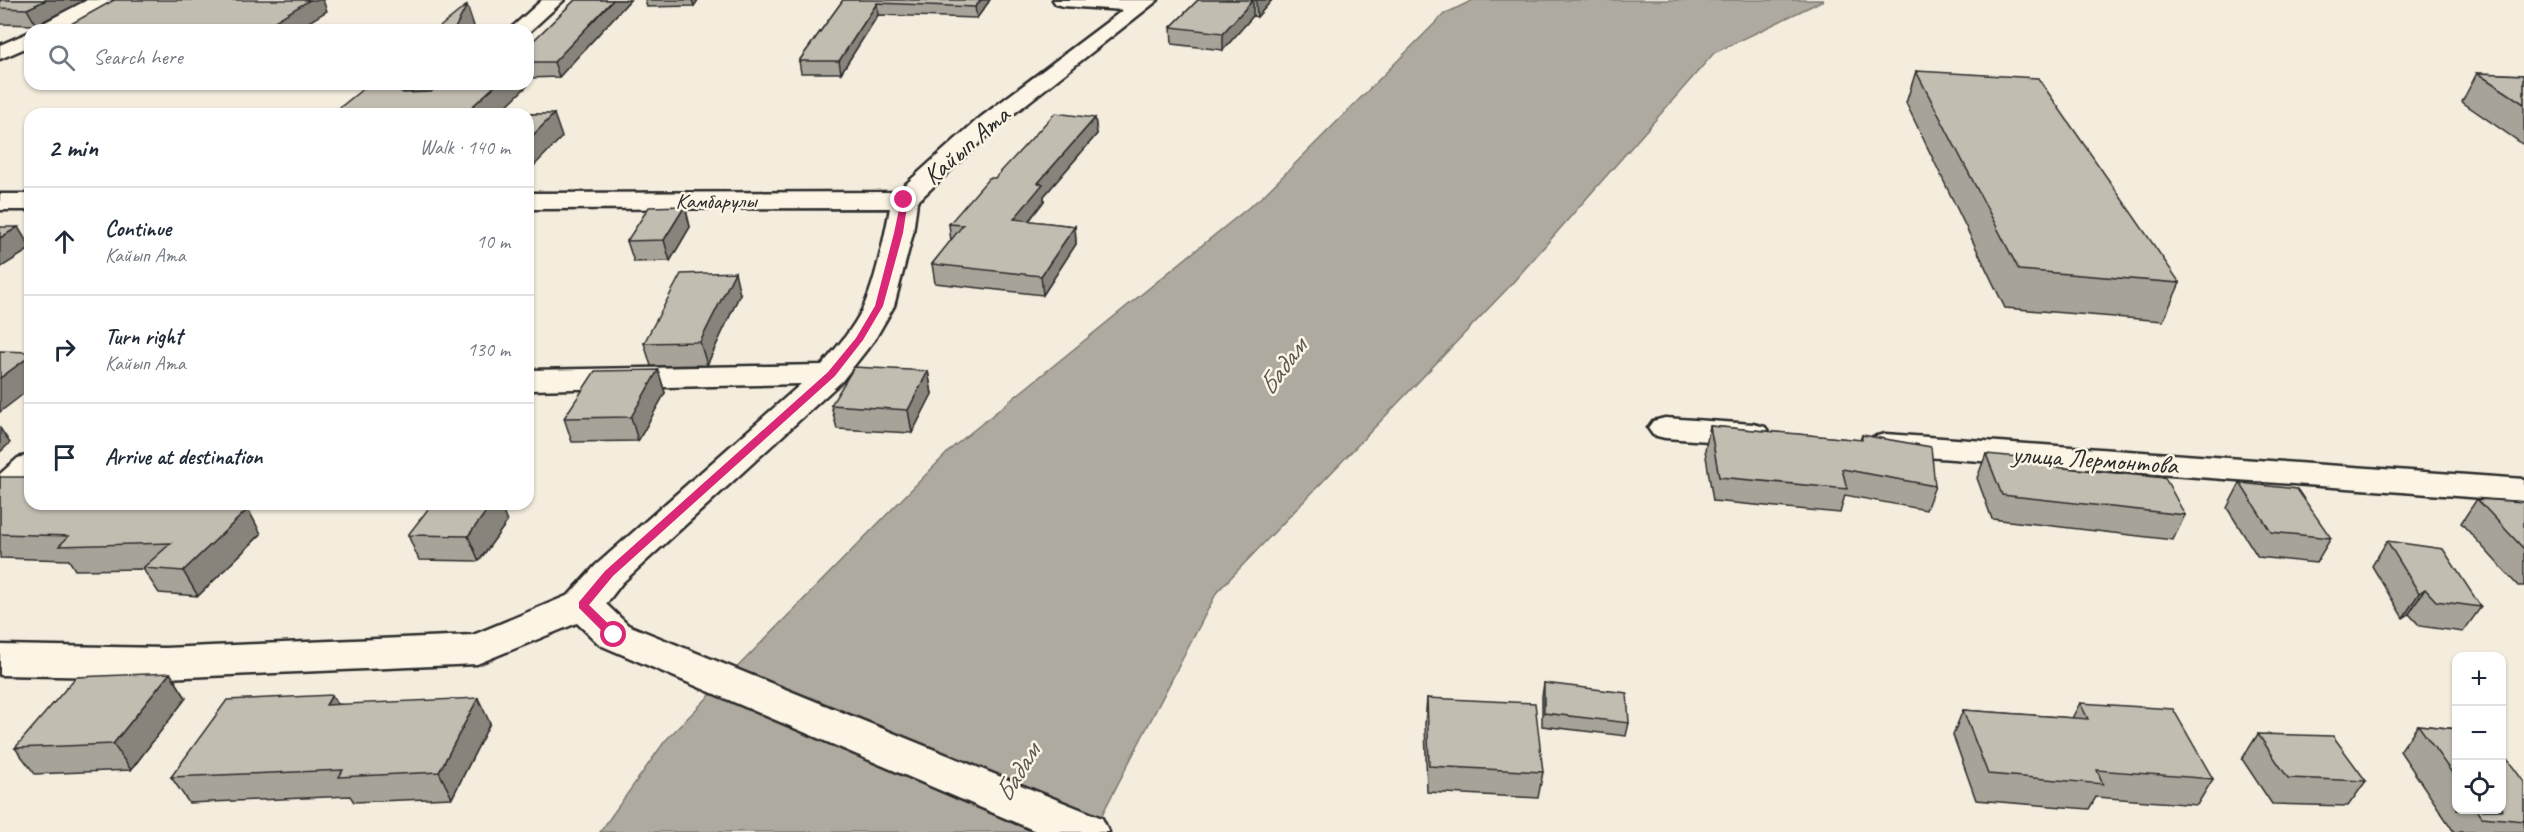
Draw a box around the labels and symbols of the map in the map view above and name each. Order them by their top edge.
street label: Кайып Ата [916,98,1018,192]
route end [890,186,916,212]
street label: Камбарулы [675,187,759,215]
water label: Бадам [1250,329,1316,402]
street label: улица Лермонтова [2009,437,2180,482]
route start [600,621,626,647]
water label: Бадам [987,734,1050,808]

